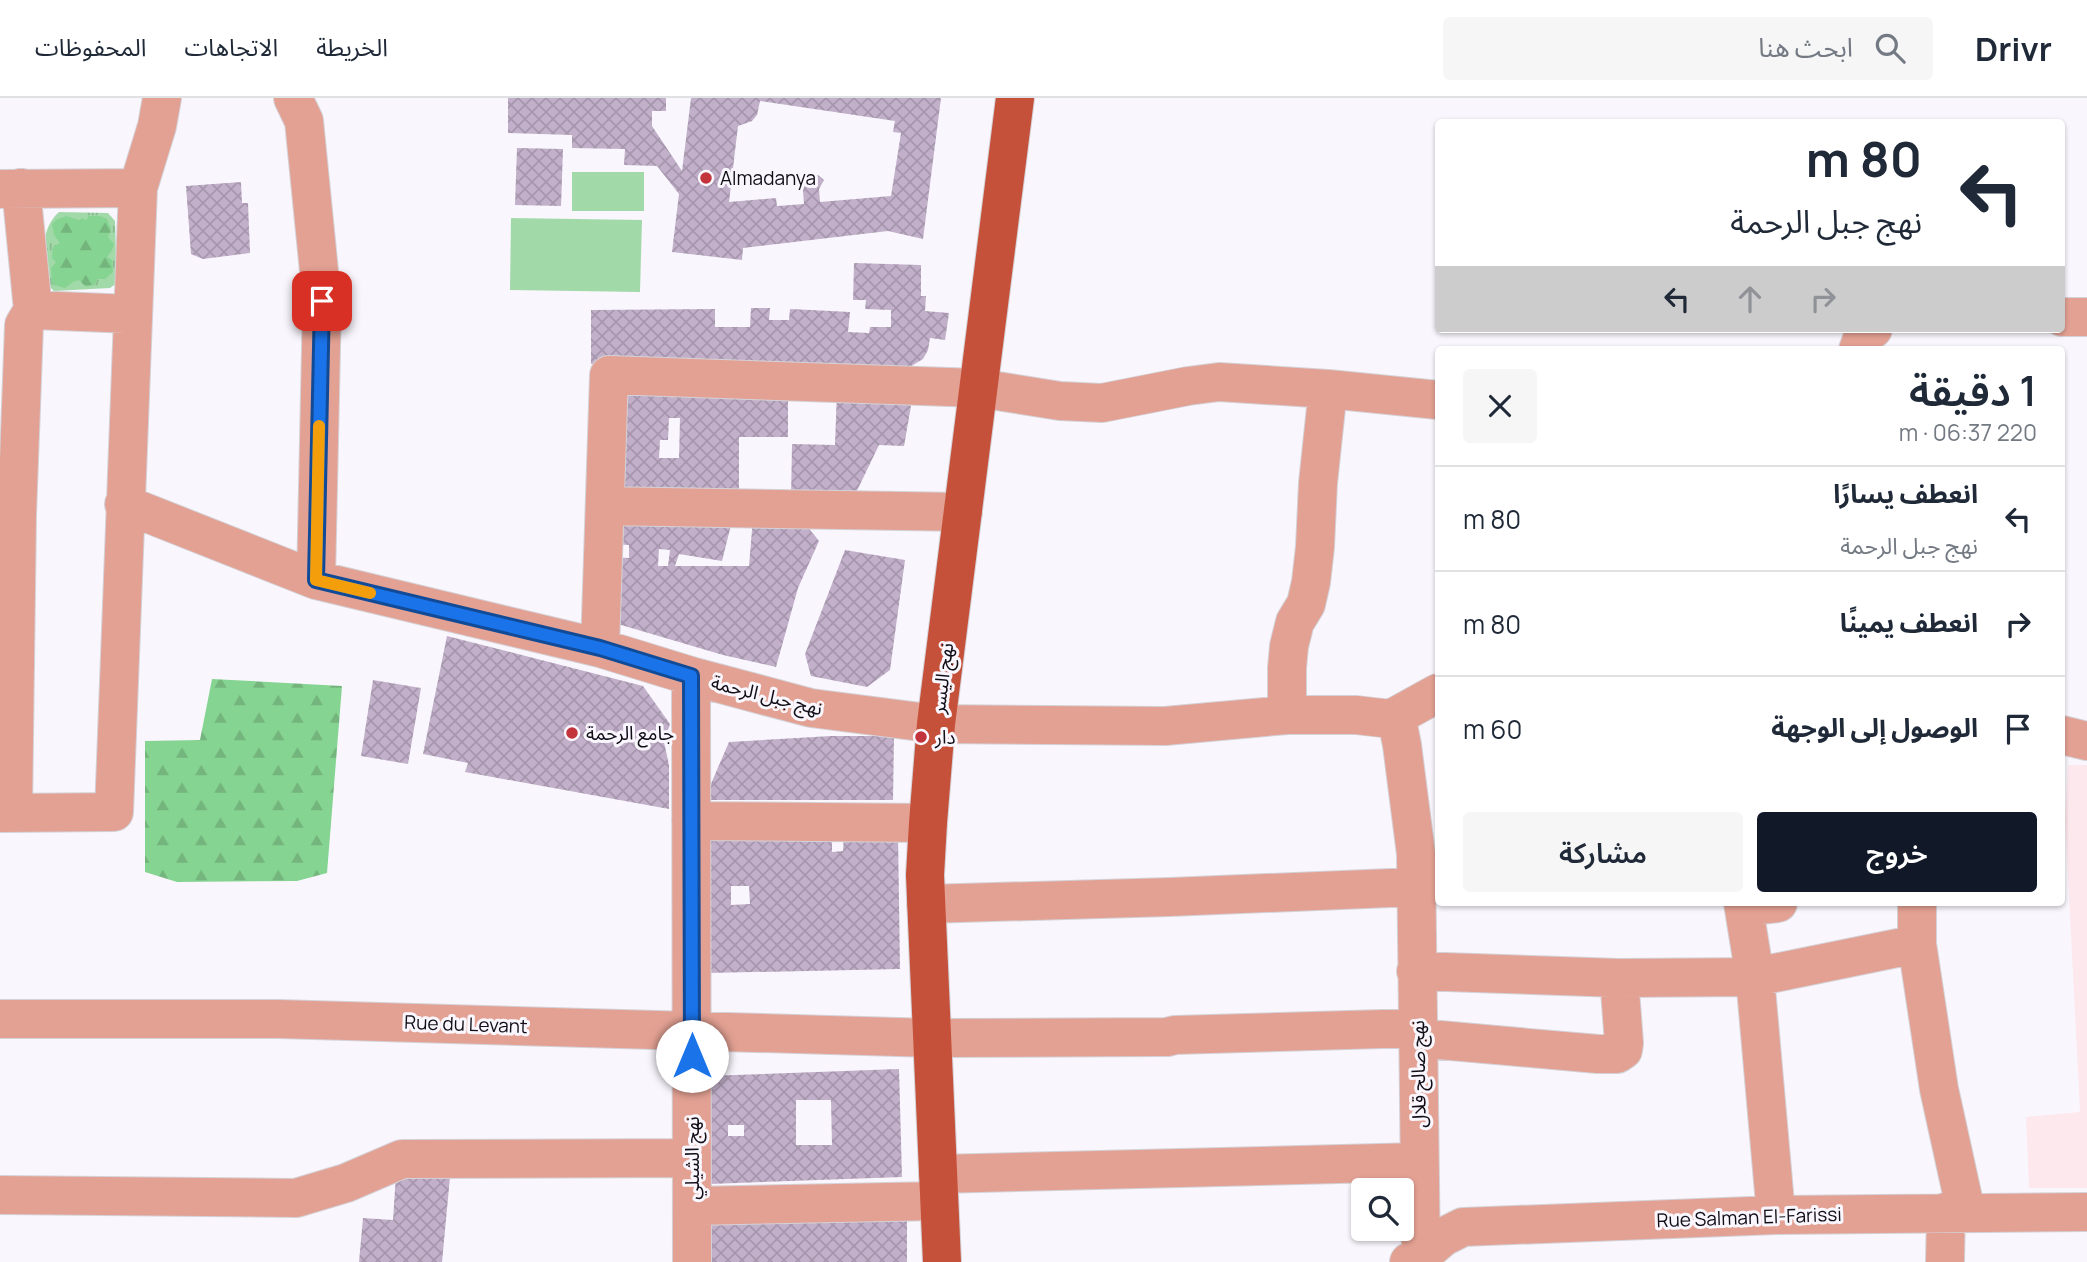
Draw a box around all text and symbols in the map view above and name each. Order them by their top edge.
search box [1443,17,1933,80]
text: Drivr [1975,26,2052,71]
text: ابحث هنا [1758,29,1853,65]
icon: search [1871,29,1909,67]
text: المحفوظات [35,30,146,63]
text: الاتجاهات [184,30,278,63]
text: الخريطة [316,30,388,63]
text: 80 m [1806,125,1922,192]
icon: left [1946,147,2037,238]
place label: Almadanya [720,165,816,191]
marker: Almadanya [698,170,714,186]
text: نهج جبل الرحمة [1730,199,1922,243]
pin [292,271,352,331]
icon: left [1658,280,1696,318]
icon: ahead [1731,280,1769,318]
icon: right [1804,280,1842,318]
icon: arrive [303,282,341,320]
text: 1 دقيقة [1909,361,2037,419]
button: close [1463,369,1537,443]
text: 220 m · 06:37 [1899,416,2037,448]
text: انعطف يسارًا [1833,475,1978,511]
icon: left [1999,500,2037,538]
text: 80 m [1463,501,1521,537]
text: نهج جبل الرحمة [1840,529,1978,561]
text: انعطف يمينًا [1840,604,1978,640]
icon: right [1999,605,2037,643]
text: 80 m [1463,606,1521,642]
street label: نهج اليسر [925,641,961,716]
street label: نهج جبل الرحمة [708,669,825,723]
text: الوصول إلى الوجهة [1771,709,1978,745]
icon: arrive [1999,710,2037,748]
text: 60 m [1463,711,1522,747]
place label: جامع الرحمة [586,720,674,748]
place label: دار [934,724,956,750]
marker: جامع الرحمة [564,725,580,741]
marker: دار [913,729,929,745]
button: مشاركة [1463,812,1743,892]
button: خروج [1757,812,2037,892]
street label: Rue du Levant [404,1009,528,1039]
position arrow [655,1019,729,1093]
street label: نهج صالح قلال [1404,1020,1434,1128]
street label: نهج الشيلي [679,1116,707,1200]
map controls [1351,1178,1414,1241]
button: search [1351,1178,1414,1241]
street label: Rue Salman El-Farissi [1656,1201,1842,1233]

